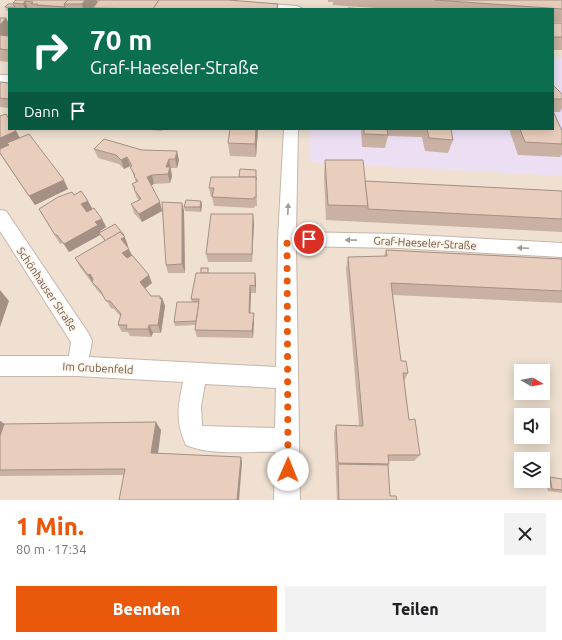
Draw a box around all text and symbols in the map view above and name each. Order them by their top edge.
icon: right [24,24,76,76]
text: 70 m [90,24,152,55]
text: Graf-Haeseler-Straße [90,57,259,77]
icon: arrive [67,100,89,122]
text: Dann [24,103,59,120]
one-way arrow [285,202,291,215]
pin [292,222,326,256]
icon: arrive [298,228,320,250]
street label: Graf-Haeseler-Straße [373,234,477,252]
one-way arrow [344,237,357,243]
street label: Schönhauser Straße [15,245,79,333]
one-way arrow [516,245,529,251]
street label: Im Grubenfeld [62,360,134,376]
north arrow [514,364,550,400]
map controls [514,364,550,488]
button: sound [514,408,550,444]
position arrow [267,449,309,491]
button: layers [514,452,550,488]
text: 1 Min. [16,513,84,540]
button: close [504,513,546,555]
text: 80 m · 17:34 [16,542,87,556]
button: Beenden [16,586,277,632]
button: Teilen [285,586,546,632]

